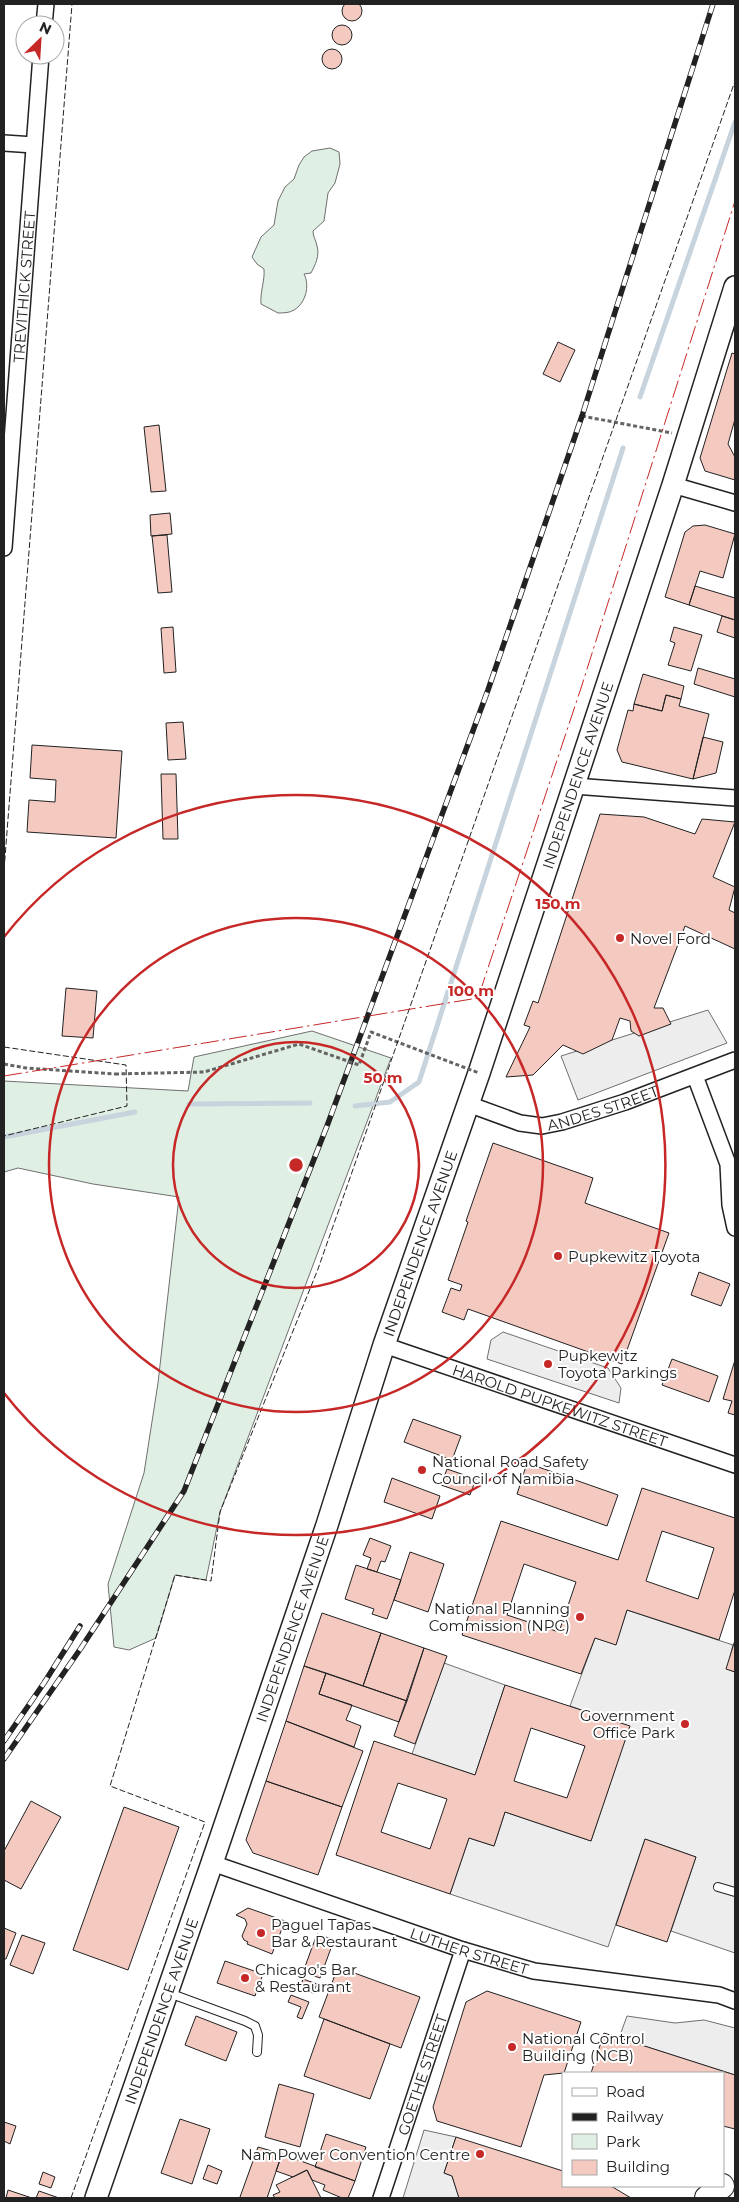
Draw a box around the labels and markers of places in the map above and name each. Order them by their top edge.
place label: Novel Ford [630,929,711,948]
marker: Novel Ford [614,932,626,944]
centre of rings [287,1156,305,1174]
place label: Pupkewitz Toyota [568,1247,700,1266]
marker: Pupkewitz Toyota [552,1250,564,1262]
place label: Pupkewitz Toyota Parkings [558,1346,677,1382]
marker: Pupkewitz Toyota Parkings [542,1358,554,1370]
place label: National Road Safety Council of Namibia [432,1452,589,1488]
marker: National Road Safety Council of Namibia [416,1464,428,1476]
place label: National Planning Commission (NPC) [429,1599,570,1635]
marker: National Planning Commission (NPC) [574,1611,586,1623]
place label: Government Office Park [580,1706,675,1742]
marker: Government Office Park [679,1718,691,1730]
place label: Paguel Tapas Bar & Restaurant [271,1915,398,1951]
marker: Paguel Tapas Bar & Restaurant [255,1927,267,1939]
place label: Chicago's Bar & Restaurant [255,1960,357,1996]
marker: Chicago's Bar & Restaurant [239,1972,251,1984]
place label: National Control Building (NCB) [522,2029,645,2065]
marker: National Control Building (NCB) [506,2041,518,2053]
place label: NamPower Convention Centre [240,2145,470,2164]
marker: NamPower Convention Centre [474,2148,486,2160]

